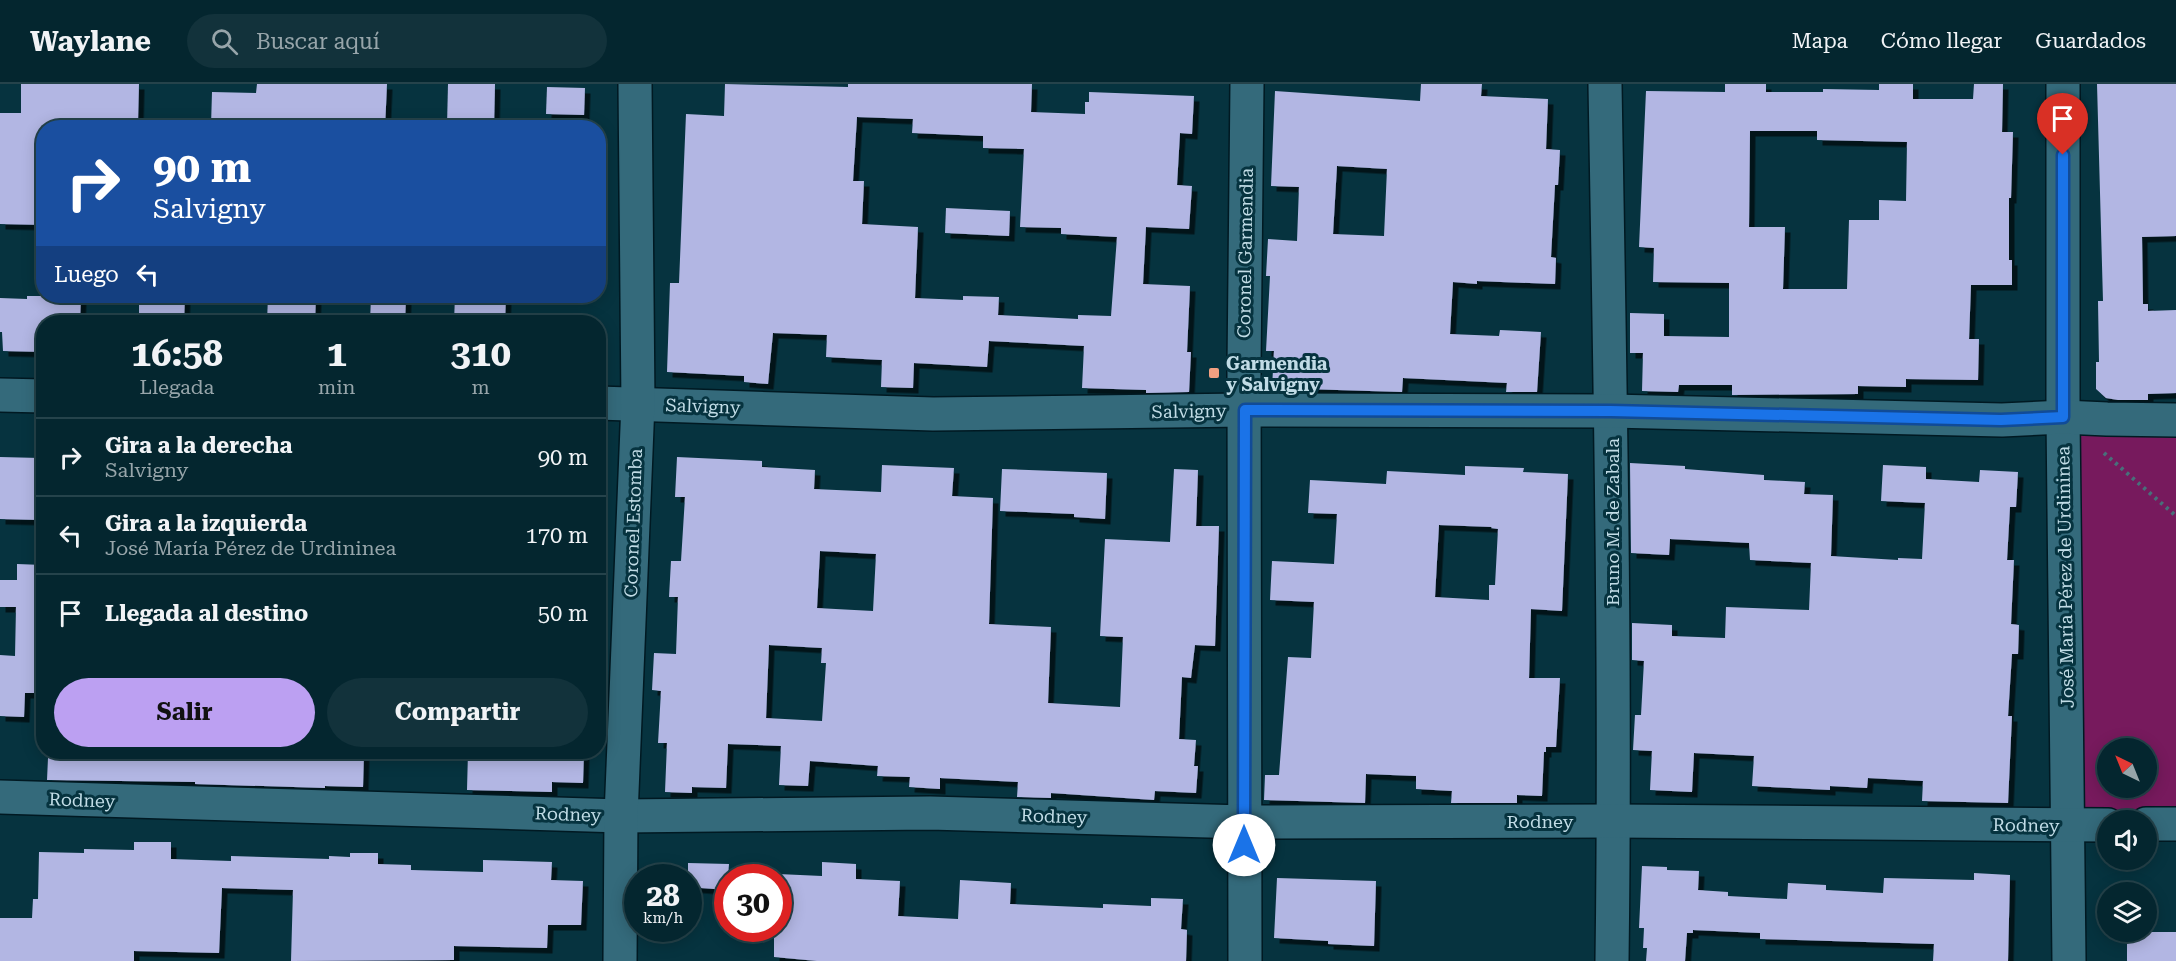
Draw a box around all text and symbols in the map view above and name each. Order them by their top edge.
search box [187,14,607,68]
text: Waylane [30,25,151,58]
icon: search [208,25,241,58]
text: Buscar aquí [256,29,380,54]
text: Mapa [1792,29,1848,53]
text: Cómo llegar [1881,29,2002,53]
text: Guardados [2035,29,2146,53]
pin [2037,93,2088,155]
icon: arrive [2046,102,2079,135]
text: 90 m [153,143,251,192]
icon: right [54,144,132,222]
street label: Coronel Garmendia [1233,168,1257,338]
text: Salvigny [153,193,266,225]
icon: left [131,258,164,291]
text: Luego [54,262,119,287]
text: 16:58 [131,333,223,375]
text: 1 [327,333,347,375]
text: 310 [451,333,511,375]
place label: Garmendia y Salvigny [1226,353,1328,395]
marker: Garmendia y Salvigny [1207,366,1221,380]
text: Llegada [140,375,214,399]
text: min [318,375,355,399]
text: m [472,375,490,399]
street label: Salvigny [665,394,741,418]
street label: Salvigny [1151,400,1227,422]
text: Gira a la derecha [105,433,292,458]
street label: Bruno M. de Zabala [1602,438,1623,606]
icon: right [54,441,87,474]
text: 90 m [538,445,588,470]
street label: José María Pérez de Urdininea [2052,446,2078,708]
street label: Coronel Estomba [620,448,646,598]
text: Salvigny [105,458,188,482]
text: Gira a la izquierda [105,511,307,536]
icon: left [54,519,87,552]
text: 170 m [525,523,588,548]
text: José María Pérez de Urdininea [105,536,396,560]
icon: arrive [54,597,87,630]
text: Llegada al destino [105,601,308,626]
text: 50 m [538,601,588,626]
button: Salir [54,678,315,747]
button: Compartir [327,678,588,747]
north arrow [2097,738,2157,798]
map controls [2097,738,2157,942]
street label: Rodney [48,788,116,812]
street label: Rodney [534,802,602,826]
street label: Rodney [1020,804,1088,828]
button: sound [2097,810,2157,870]
street label: Rodney [1507,811,1574,832]
position arrow [1212,813,1276,877]
street label: Rodney [1992,814,2060,836]
speed limit sign: 30 [714,864,792,942]
text: 28 [646,878,680,913]
button: layers [2097,882,2157,942]
text: km/h [643,909,683,927]

